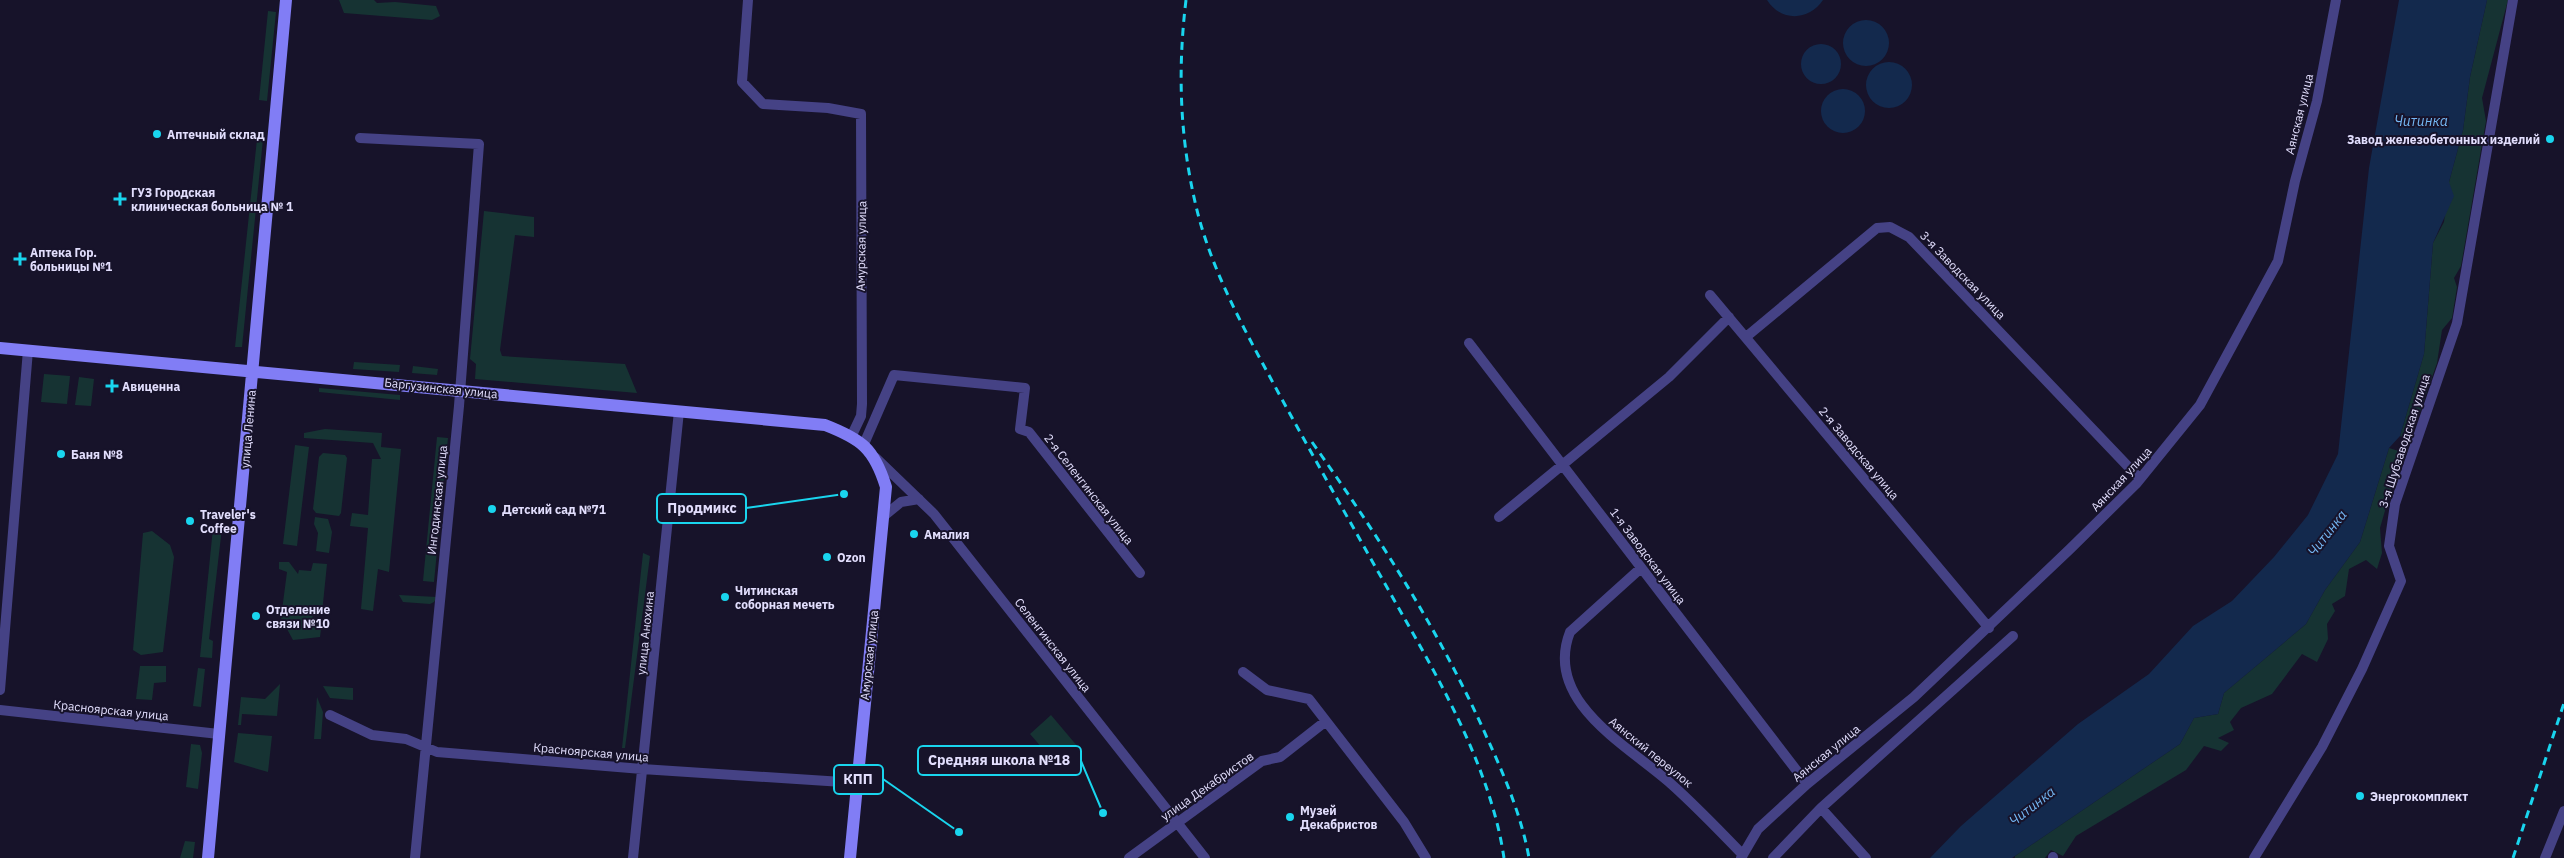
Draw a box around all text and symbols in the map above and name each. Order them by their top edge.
street label: Аянская улица [2282,72,2316,156]
water label: Читинка [2394,112,2448,130]
place label: Аптечный склад [167,127,265,142]
marker: Аптечный склад [151,128,163,140]
place label: Завод железобетонных изделий [2347,132,2540,147]
marker: Завод железобетонных изделий [2544,133,2556,145]
place label: ГУЗ Городская клиническая больница № 1 [131,185,293,214]
marker: ГУЗ Городская клиническая больница № 1 [113,192,127,206]
street label: Амурская улица [853,200,869,291]
street label: 3-я Заводская улица [1917,228,2009,323]
place label: Аптека Гор. больницы №1 [30,245,112,274]
marker: Аптека Гор. больницы №1 [14,253,26,265]
street label: 3-я Шубзаводская улица [2375,372,2433,510]
street label: Баргузинская улица [384,375,499,401]
place label: Авиценна [122,379,180,394]
marker: Авиценна [106,380,118,392]
street label: улица Ленина [237,389,259,469]
street label: 2-я Заводская улица [1816,403,1903,503]
street label: 2-я Селенгинская улица [1041,431,1137,548]
street label: Аянская улица [2087,443,2155,514]
street label: Ингодинская улица [424,444,450,555]
place label: Баня №8 [71,447,123,462]
marker: Баня №8 [55,448,67,460]
callout: Продмикс [657,494,746,523]
text: Продмикс [667,499,737,517]
place label: Детский сад №71 [502,502,606,517]
marker: Детский сад №71 [486,503,498,515]
street label: 1-я Заводская улица [1607,505,1689,608]
water label: Читинка [2303,506,2351,560]
place label: Traveler's Coffee [200,507,256,536]
marker: Traveler's Coffee [184,515,196,527]
place label: Амалия [924,527,969,542]
marker: Амалия [908,528,920,540]
place label: Ozon [837,550,866,565]
marker: Ozon [821,551,833,563]
place label: Читинская соборная мечеть [735,583,835,612]
street label: улица Анохина [633,590,657,676]
marker: Читинская соборная мечеть [719,591,731,603]
street label: Селенгинская улица [1012,595,1095,695]
place label: Отделение связи №10 [266,602,330,631]
street label: Амурская улица [857,609,881,701]
marker: Отделение связи №10 [250,610,262,622]
street label: Красноярская улица [53,696,170,724]
street label: Аянский переулок [1606,714,1696,791]
street label: Аянская улица [1789,721,1863,785]
street label: Красноярская улица [533,739,650,765]
callout: Средняя школа №18 [918,746,1081,775]
street label: улица Декабристов [1158,748,1256,824]
text: Средняя школа №18 [928,751,1070,769]
callout: КПП [834,765,883,794]
text: КПП [843,770,873,788]
water label: Читинка [2005,782,2059,830]
place label: Энергокомплект [2370,789,2468,804]
marker: Энергокомплект [2354,790,2366,802]
place label: Музей Декабристов [1300,803,1378,832]
marker: Музей Декабристов [1284,811,1296,823]

